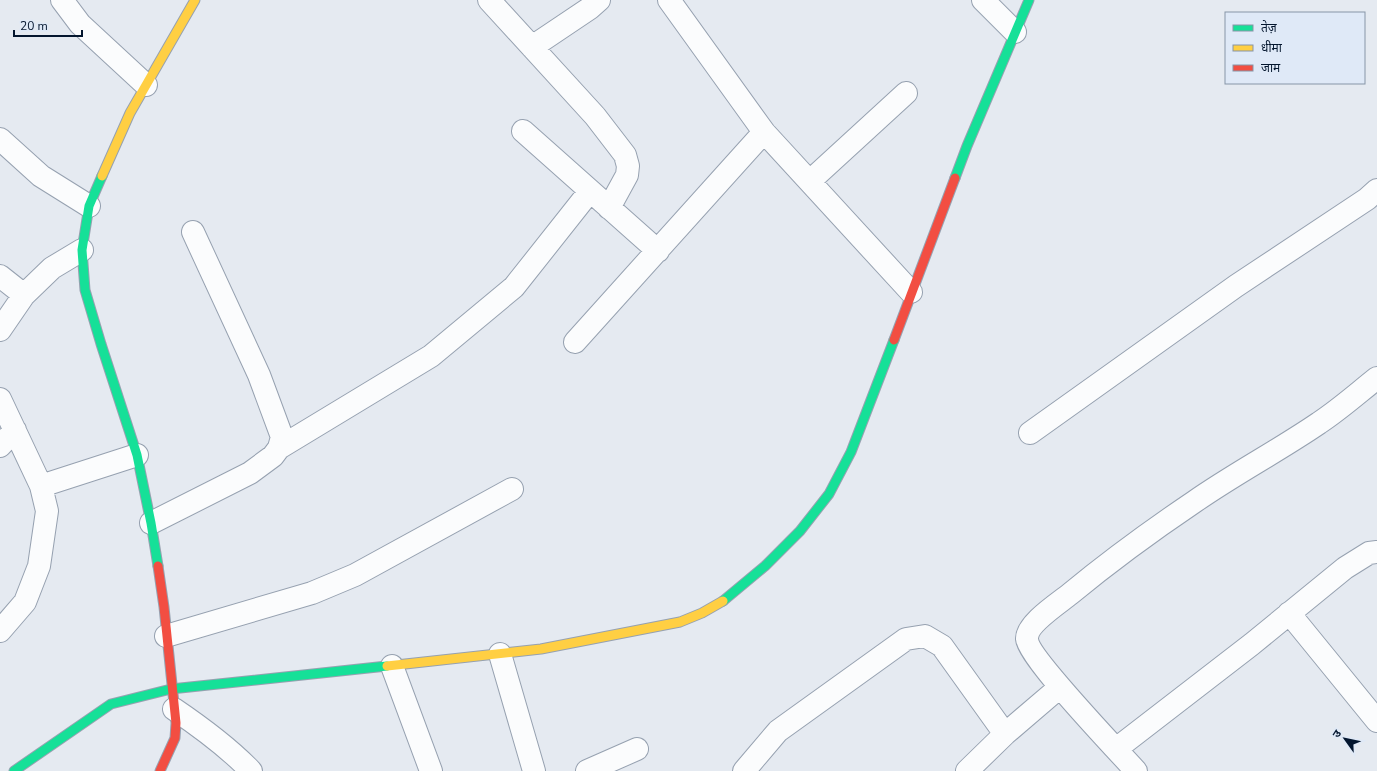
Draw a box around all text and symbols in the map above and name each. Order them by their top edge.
scale bar [14,12,82,38]
legend [1225,12,1365,84]
text: 20 m [20,18,48,34]
text: तेज़ [1261,20,1278,36]
text: धीमा [1261,40,1283,56]
text: जाम [1261,60,1281,76]
north arrow [1325,719,1365,759]
text: उ [1329,727,1345,741]

